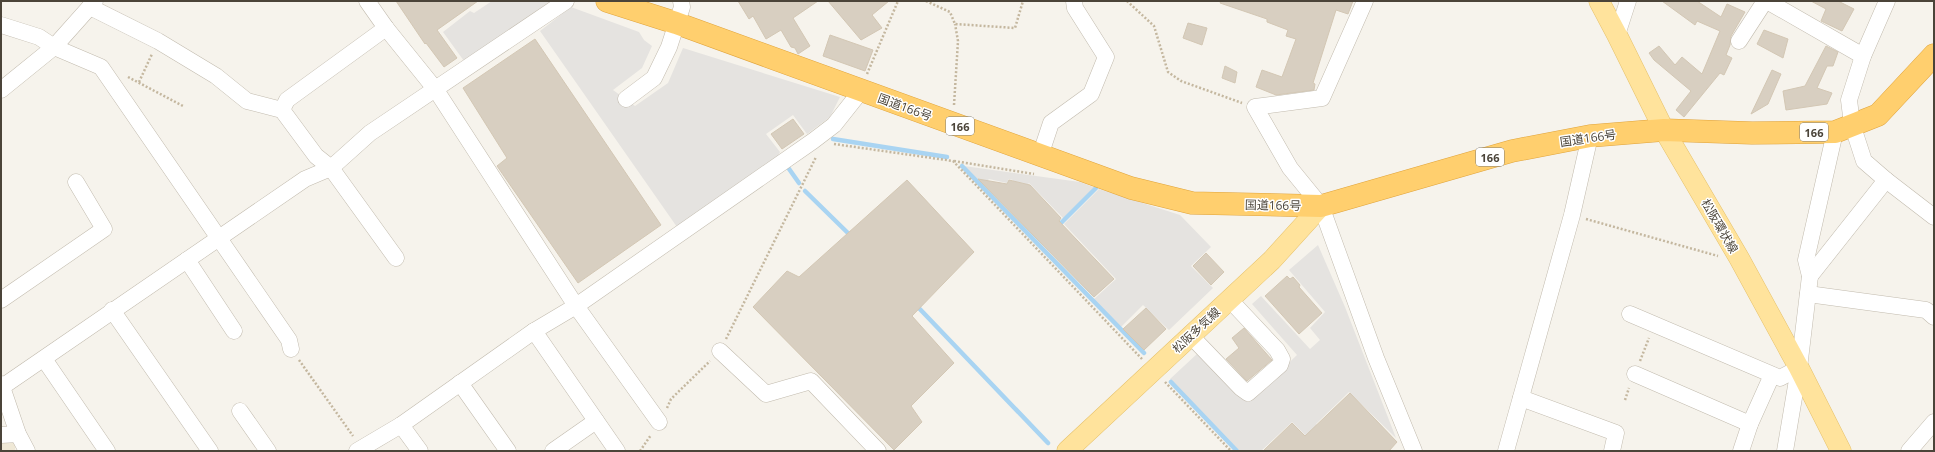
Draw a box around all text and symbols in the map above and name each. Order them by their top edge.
street label: 国道166号 [876,89,934,125]
road number: 166 [946,117,974,135]
road number: 166 [1800,123,1828,141]
street label: 国道166号 [1559,126,1617,150]
road number: 166 [1476,148,1504,166]
street label: 国道166号 [1245,196,1301,214]
street label: 松阪環状線 [1698,196,1742,256]
street label: 松阪多気線 [1168,303,1224,357]

